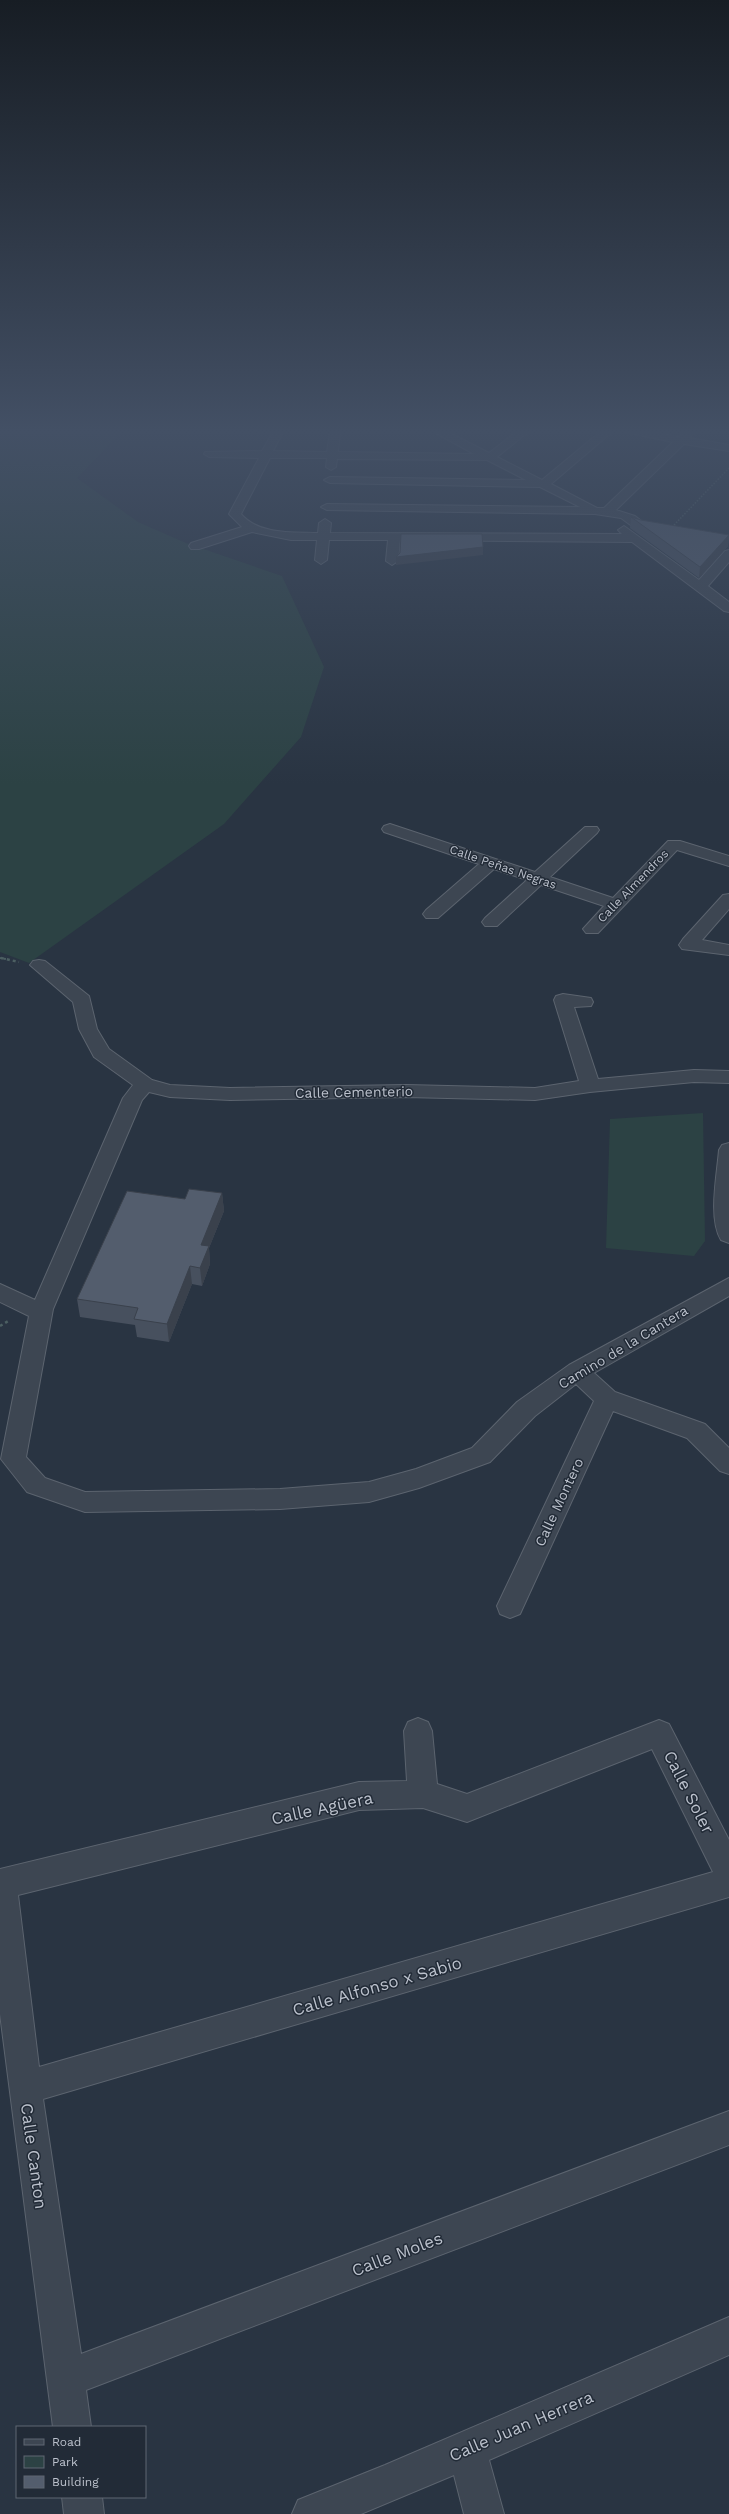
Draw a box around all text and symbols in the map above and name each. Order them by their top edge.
street label: Calle Peñas Negras [448,842,558,892]
street label: Calle Almendros [595,847,671,925]
street label: Calle Cementerio [295,1083,413,1101]
street label: Camino de la Cantera [555,1302,691,1392]
street label: Calle Montero [532,1455,586,1549]
street label: Calle Soler [660,1747,718,1837]
street label: Calle Agüera [269,1787,375,1829]
street label: Calle Alfonso x Sabio [290,1952,464,2020]
street label: Calle Canton [17,2102,51,2210]
street label: Calle Moles [349,2227,445,2281]
street label: Calle Juan Herrera [446,2386,596,2465]
legend [16,2426,146,2498]
text: Road [52,2435,81,2449]
text: Park [52,2455,78,2469]
text: Building [52,2475,99,2489]

